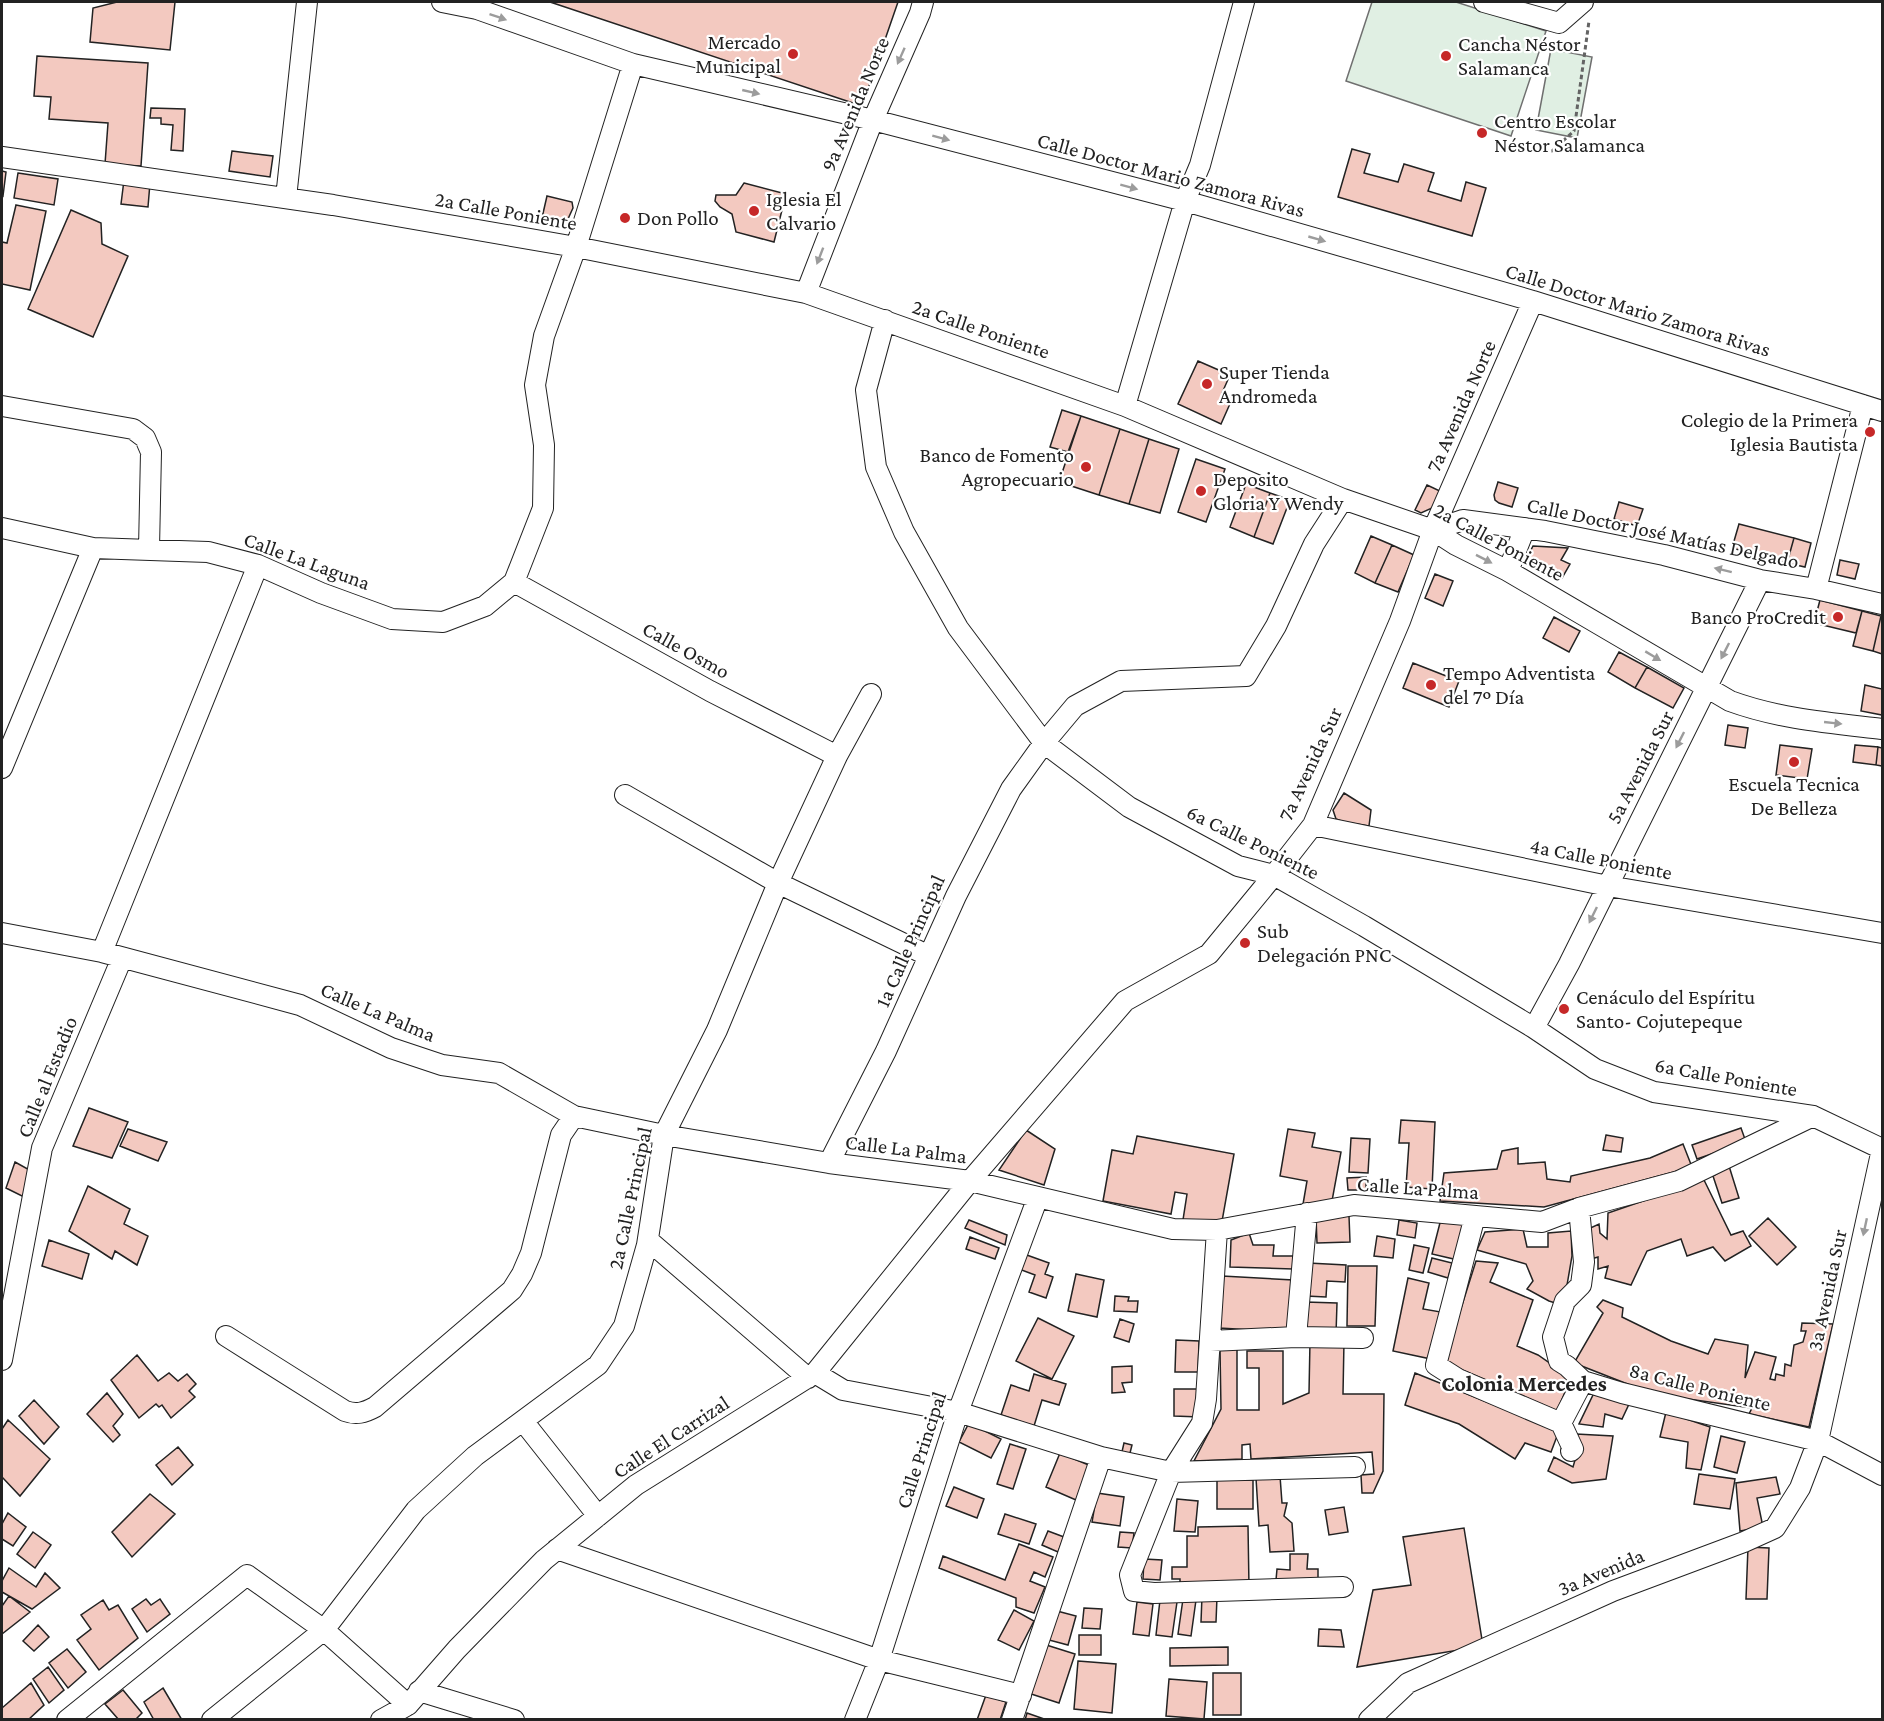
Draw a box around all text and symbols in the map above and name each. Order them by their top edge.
one-way arrow [489,12,507,22]
place label: Mercado Municipal [695,30,781,78]
place label: Cancha Néstor Salamanca [1458,32,1581,80]
street label: 9a Avenida Norte [816,33,894,175]
marker: Mercado Municipal [786,47,800,61]
one-way arrow [896,47,906,65]
marker: Cancha Néstor Salamanca [1439,49,1453,63]
one-way arrow [742,88,761,97]
place label: Centro Escolar Néstor Salamanca [1494,109,1645,157]
marker: Centro Escolar Néstor Salamanca [1475,126,1489,140]
street label: Calle Doctor Mario Zamora Rivas [1035,128,1307,222]
one-way arrow [932,134,950,143]
one-way arrow [1121,183,1139,192]
street label: 2a Calle Poniente [433,187,579,235]
place label: Iglesia El Calvario [766,187,842,235]
marker: Iglesia El Calvario [747,204,761,218]
place label: Don Pollo [637,206,719,230]
marker: Don Pollo [618,211,632,225]
one-way arrow [1308,235,1326,244]
one-way arrow [815,247,824,265]
street label: Calle Doctor Mario Zamora Rivas [1503,258,1773,362]
street label: 2a Calle Poniente [909,294,1053,364]
street label: 7a Avenida Norte [1421,336,1501,476]
place label: Super Tienda Andromeda [1219,360,1330,408]
marker: Super Tienda Andromeda [1200,377,1214,391]
place label: Colegio de la Primera Iglesia Bautista [1681,408,1858,456]
marker: Colegio de la Primera Iglesia Bautista [1863,425,1877,439]
place label: Banco de Fomento Agropecuario [919,443,1074,491]
marker: Banco de Fomento Agropecuario [1079,460,1093,474]
place label: Deposito Gloria Y Wendy [1213,467,1344,515]
marker: Deposito Gloria Y Wendy [1194,484,1208,498]
street label: Calle Doctor José Matías Delgado [1525,492,1801,574]
street label: 2a Calle Poniente [1430,498,1568,586]
street label: Calle La Laguna [240,527,374,595]
one-way arrow [1475,554,1492,564]
one-way arrow [1713,565,1732,575]
place label: Banco ProCredit [1690,605,1827,629]
marker: Banco ProCredit [1831,610,1845,624]
street label: Calle Osmo [638,616,734,684]
one-way arrow [1720,642,1730,660]
one-way arrow [1645,650,1661,661]
place label: Tempo Adventista del 7º Día [1443,661,1596,709]
marker: Tempo Adventista del 7º Día [1424,678,1438,692]
street label: 7a Avenida Sur [1273,703,1347,825]
street label: 5a Avenida Sur [1601,706,1679,828]
one-way arrow [1823,718,1842,728]
one-way arrow [1675,732,1685,749]
marker: Escuela Tecnica De Belleza [1787,755,1801,769]
place label: Escuela Tecnica De Belleza [1728,772,1860,820]
street label: 6a Calle Poniente [1183,800,1323,884]
street label: 4a Calle Poniente [1528,833,1674,885]
street label: 1a Calle Principal [870,871,950,1011]
one-way arrow [1589,906,1598,923]
place label: Sub Delegación PNC [1257,919,1391,967]
marker: Sub Delegación PNC [1238,936,1252,950]
street label: Calle La Palma [317,977,439,1047]
place label: Cenáculo del Espíritu Santo- Cojutepeque [1576,985,1755,1033]
marker: Cenáculo del Espíritu Santo- Cojutepeque [1557,1002,1571,1016]
street label: Calle al Estadio [12,1013,82,1141]
street label: 6a Calle Poniente [1653,1053,1799,1101]
street label: 2a Calle Principal [603,1125,657,1271]
street label: Calle La Palma [844,1130,968,1168]
street label: Calle La Palma [1356,1172,1480,1204]
one-way arrow [1860,1217,1870,1236]
street label: 3a Avenida Sur [1802,1226,1852,1353]
street label: 8a Calle Poniente [1627,1358,1773,1416]
district label: Colonia Mercedes [1441,1371,1607,1396]
street label: Calle Principal [891,1389,951,1511]
street label: Calle El Carrizal [608,1391,734,1483]
street label: 3a Avenida [1554,1543,1648,1601]

